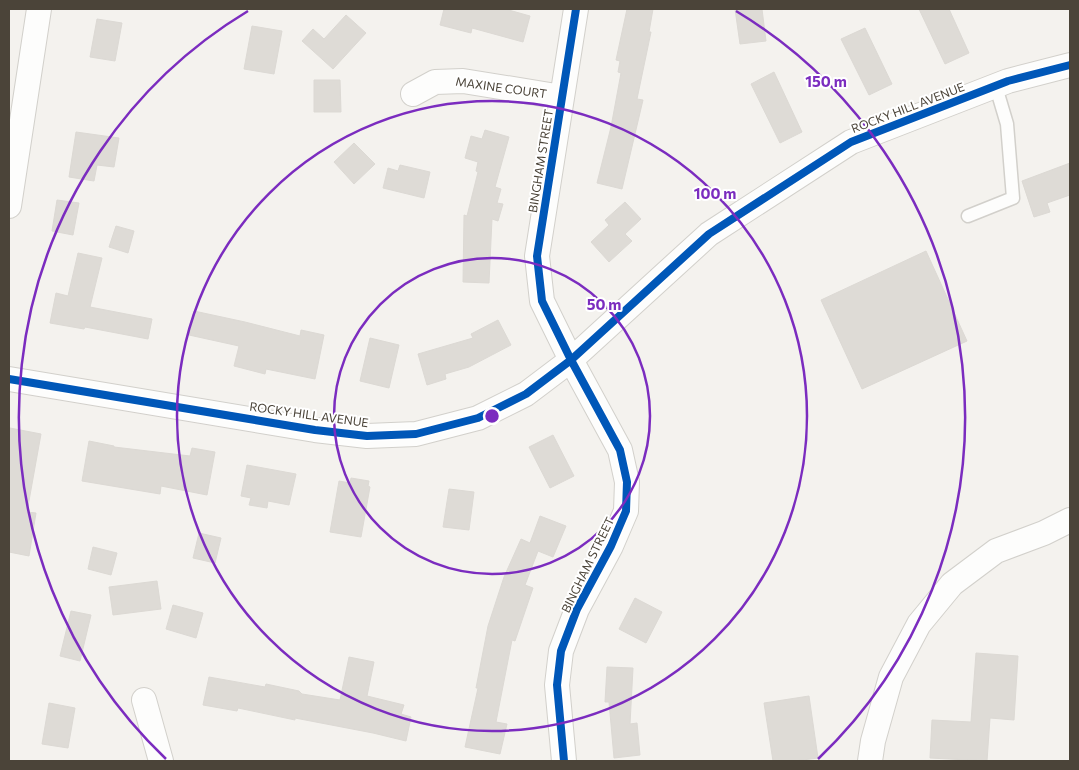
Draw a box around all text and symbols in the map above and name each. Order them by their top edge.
text: 150 m [805,72,847,90]
street label: MAXINE COURT [455,74,548,100]
street label: ROCKY HILL AVENUE [849,79,966,135]
street label: BINGHAM STREET [525,108,555,214]
text: 100 m [694,184,736,202]
text: 50 m [587,295,621,313]
street label: ROCKY HILL AVENUE [249,399,370,429]
centre of rings [483,407,501,425]
street label: BINGHAM STREET [558,514,616,615]

